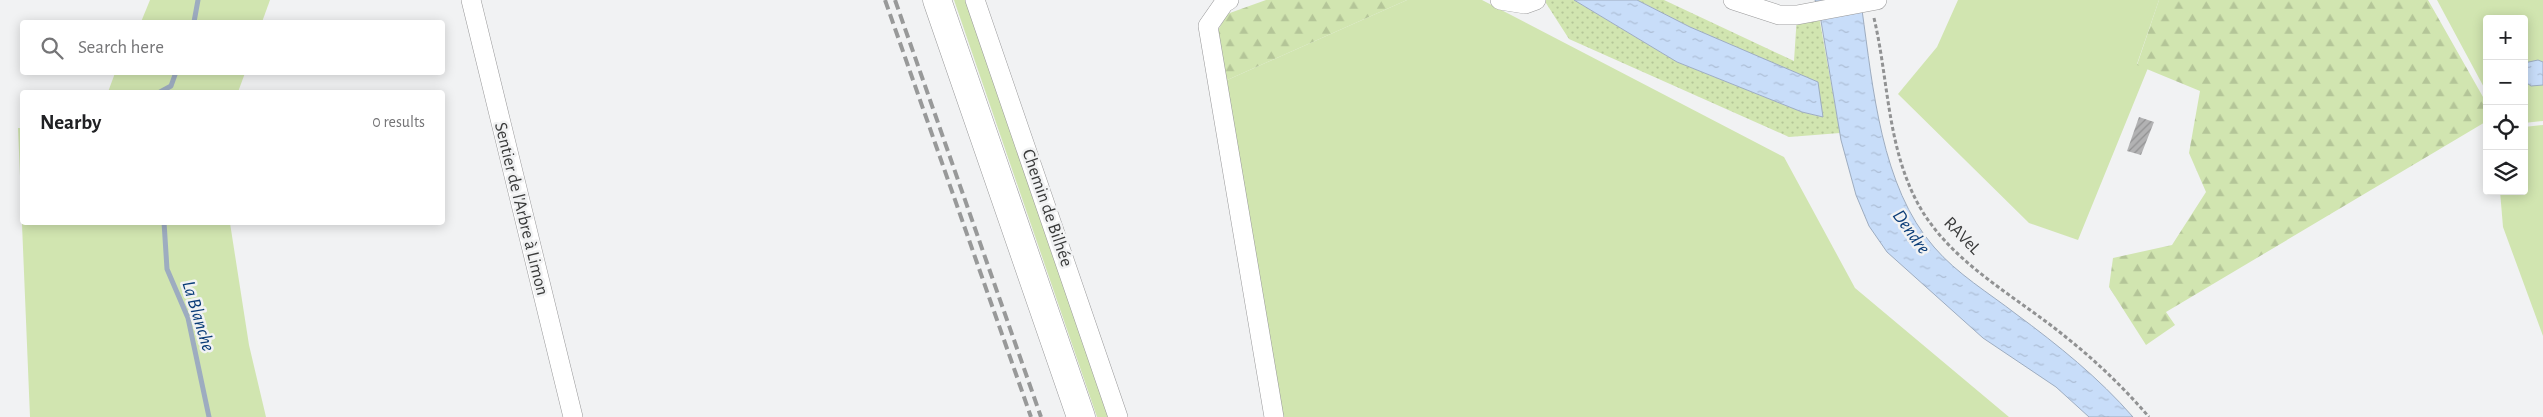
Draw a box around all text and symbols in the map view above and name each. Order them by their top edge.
map controls [2483,15,2528,195]
button: + [2483,15,2528,60]
search box [20,20,445,75]
icon: search [38,34,66,62]
text: Search here [78,38,164,57]
button: − [2483,60,2528,105]
button: locate [2483,105,2528,150]
text: Nearby [40,112,101,133]
text: 0 results [372,114,425,130]
street label: Sentier de l'Arbre à Limon [491,121,551,297]
street label: Chemin de Bilhée [1018,147,1076,269]
button: layers [2483,150,2528,195]
water label: Dendre [1889,206,1933,258]
street label: RAVeL [1940,214,1984,259]
water label: La Blanche [178,279,218,353]

